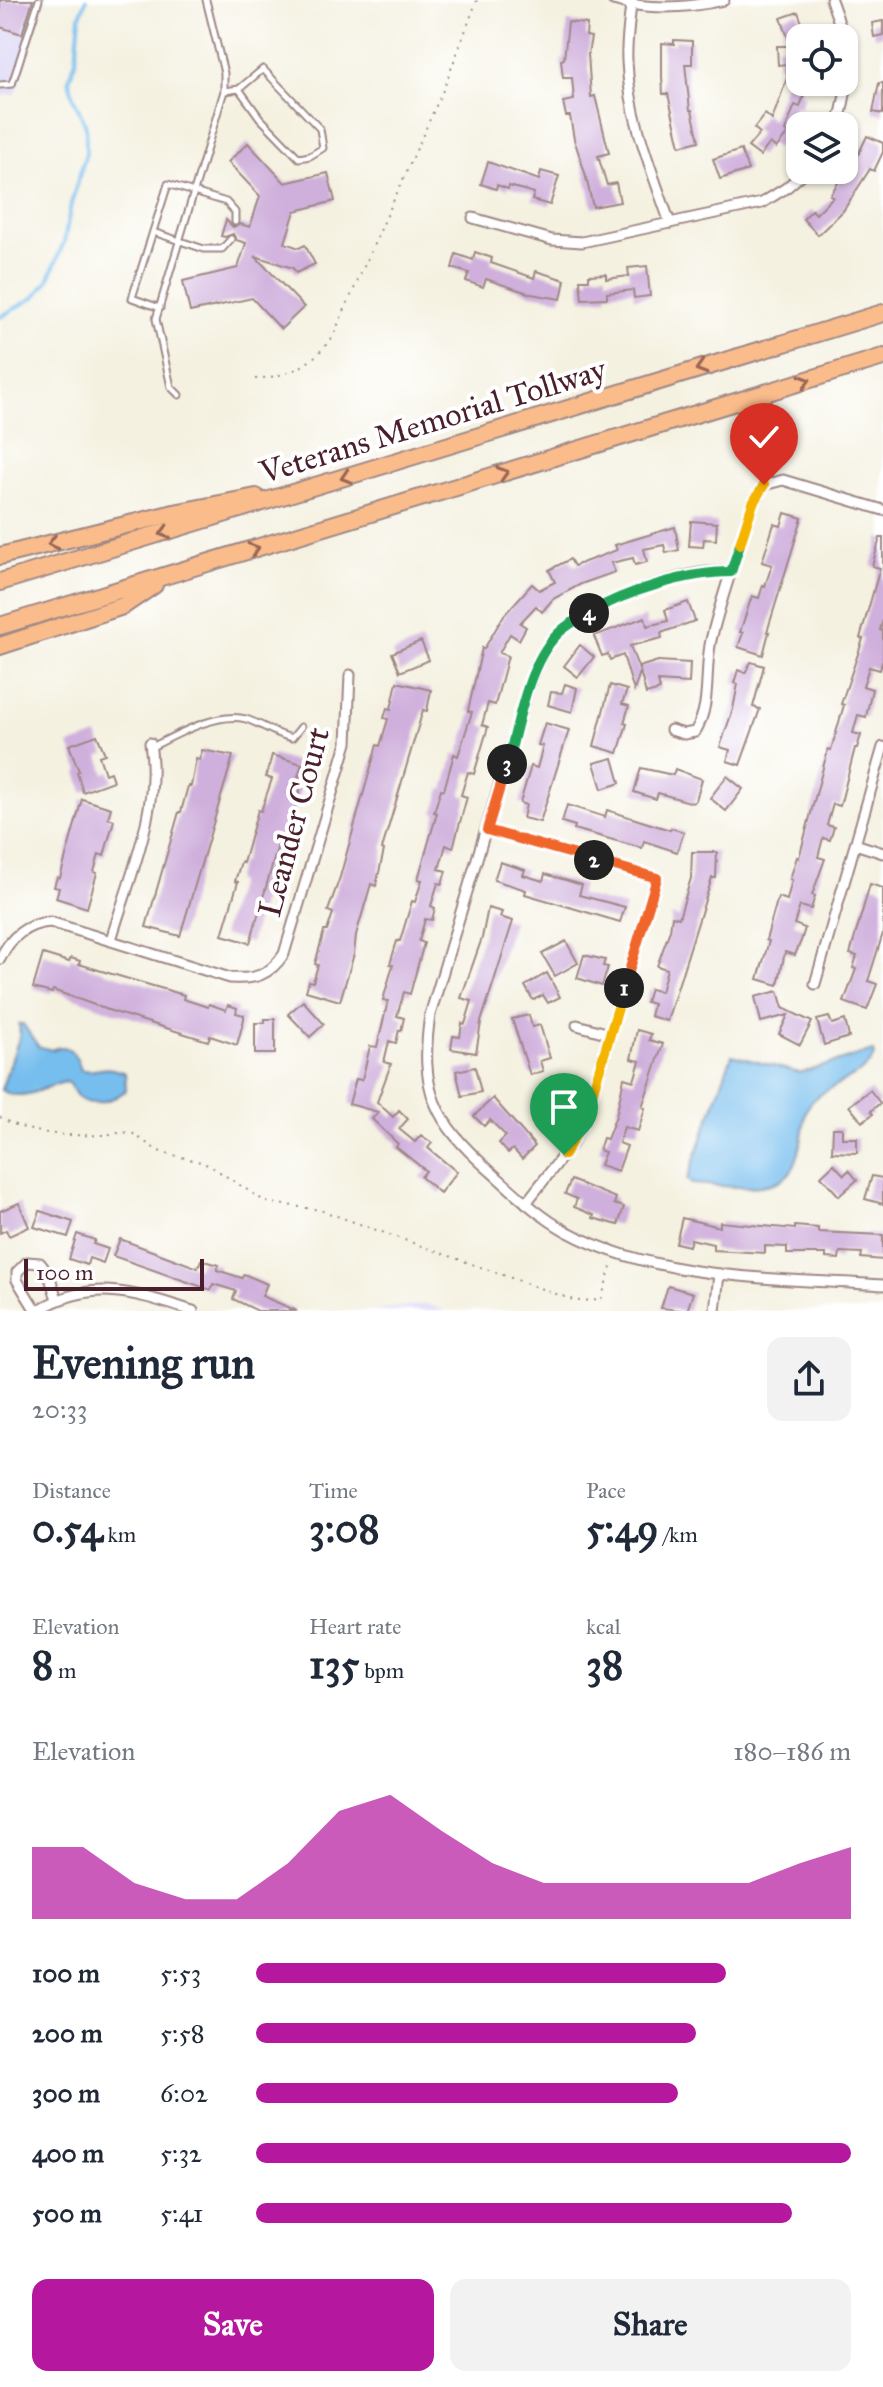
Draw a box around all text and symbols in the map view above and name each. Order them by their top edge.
map controls [786,24,858,184]
button: locate [786,24,858,96]
button: layers [786,112,858,184]
street label: Veterans Memorial Tollway [254,349,612,493]
one-way arrow [695,359,708,375]
one-way arrow [798,374,812,390]
pin [730,403,798,485]
icon: check [742,415,786,459]
one-way arrow [496,466,509,482]
one-way arrow [339,468,353,484]
one-way arrow [158,524,172,540]
one-way arrow [46,534,60,551]
one-way arrow [247,542,261,558]
pin: 4 [569,593,609,633]
text: 4 [583,599,595,626]
street label: Leander Court [250,723,338,921]
pin: 3 [487,744,527,784]
text: 3 [503,750,511,777]
pin: 2 [574,840,614,880]
text: 2 [589,846,599,873]
pin: 1 [604,968,644,1008]
text: 1 [620,974,628,1001]
pin [530,1073,598,1155]
icon: arrive [542,1085,586,1129]
scale bar [24,1255,204,1291]
text: 100 m [36,1259,93,1286]
text: Evening run [32,1336,255,1390]
button: share [767,1337,851,1421]
text: 20:33 [32,1393,87,1425]
text: Distance [32,1477,111,1504]
text: Time [309,1477,358,1504]
text: Pace [586,1477,626,1504]
text: 0.54 [32,1504,103,1553]
text: 3:08 [309,1504,380,1553]
text: 5:49 [586,1504,658,1553]
text: km [103,1521,136,1548]
text: /km [658,1521,698,1548]
text: Elevation [32,1613,119,1640]
text: Heart rate [309,1613,402,1640]
text: kcal [586,1613,621,1640]
text: 8 [32,1640,53,1689]
text: 135 [309,1640,359,1689]
text: 38 [586,1640,623,1689]
text: m [53,1657,77,1684]
text: bpm [359,1657,404,1684]
text: Elevation [32,1735,135,1767]
text: 180–186 m [733,1735,851,1767]
text: 100 m [32,1957,100,1989]
text: 5:53 [160,1957,201,1989]
text: 200 m [32,2017,103,2049]
text: 5:58 [160,2017,205,2049]
text: 300 m [32,2077,100,2109]
text: 6:02 [160,2077,208,2109]
text: 400 m [32,2137,104,2169]
text: 5:32 [160,2137,202,2169]
text: 500 m [32,2197,102,2229]
text: 5:41 [160,2197,203,2229]
button: Save [32,2279,434,2371]
button: Share [450,2279,851,2371]

